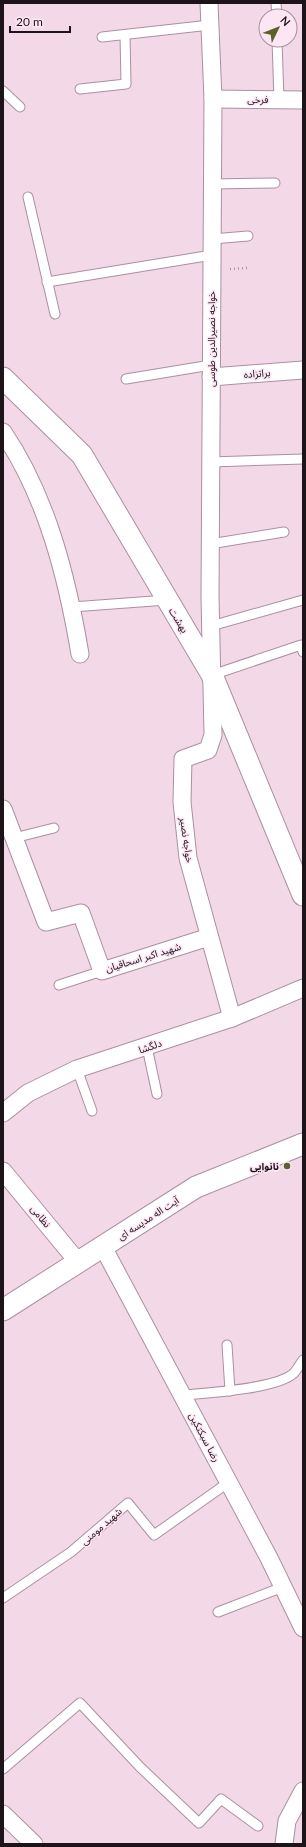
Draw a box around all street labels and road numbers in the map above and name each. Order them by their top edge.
street label: فرخی [247,93,269,106]
street label: خواجه نصیرالدین طوسی [205,291,218,387]
street label: براتزاده [243,366,271,381]
street label: بهشت [167,605,191,635]
street label: خواجه نصیر [177,815,196,864]
street label: شهید اکبر اسحاقیان [104,940,183,975]
street label: دلگشا [137,1036,163,1056]
street label: آیت اله مدیسه ای [115,1193,182,1242]
street label: نظامی [28,1202,54,1230]
street label: رضا سبکتکین [186,1410,223,1464]
street label: شهید مومنی [78,1505,125,1548]

